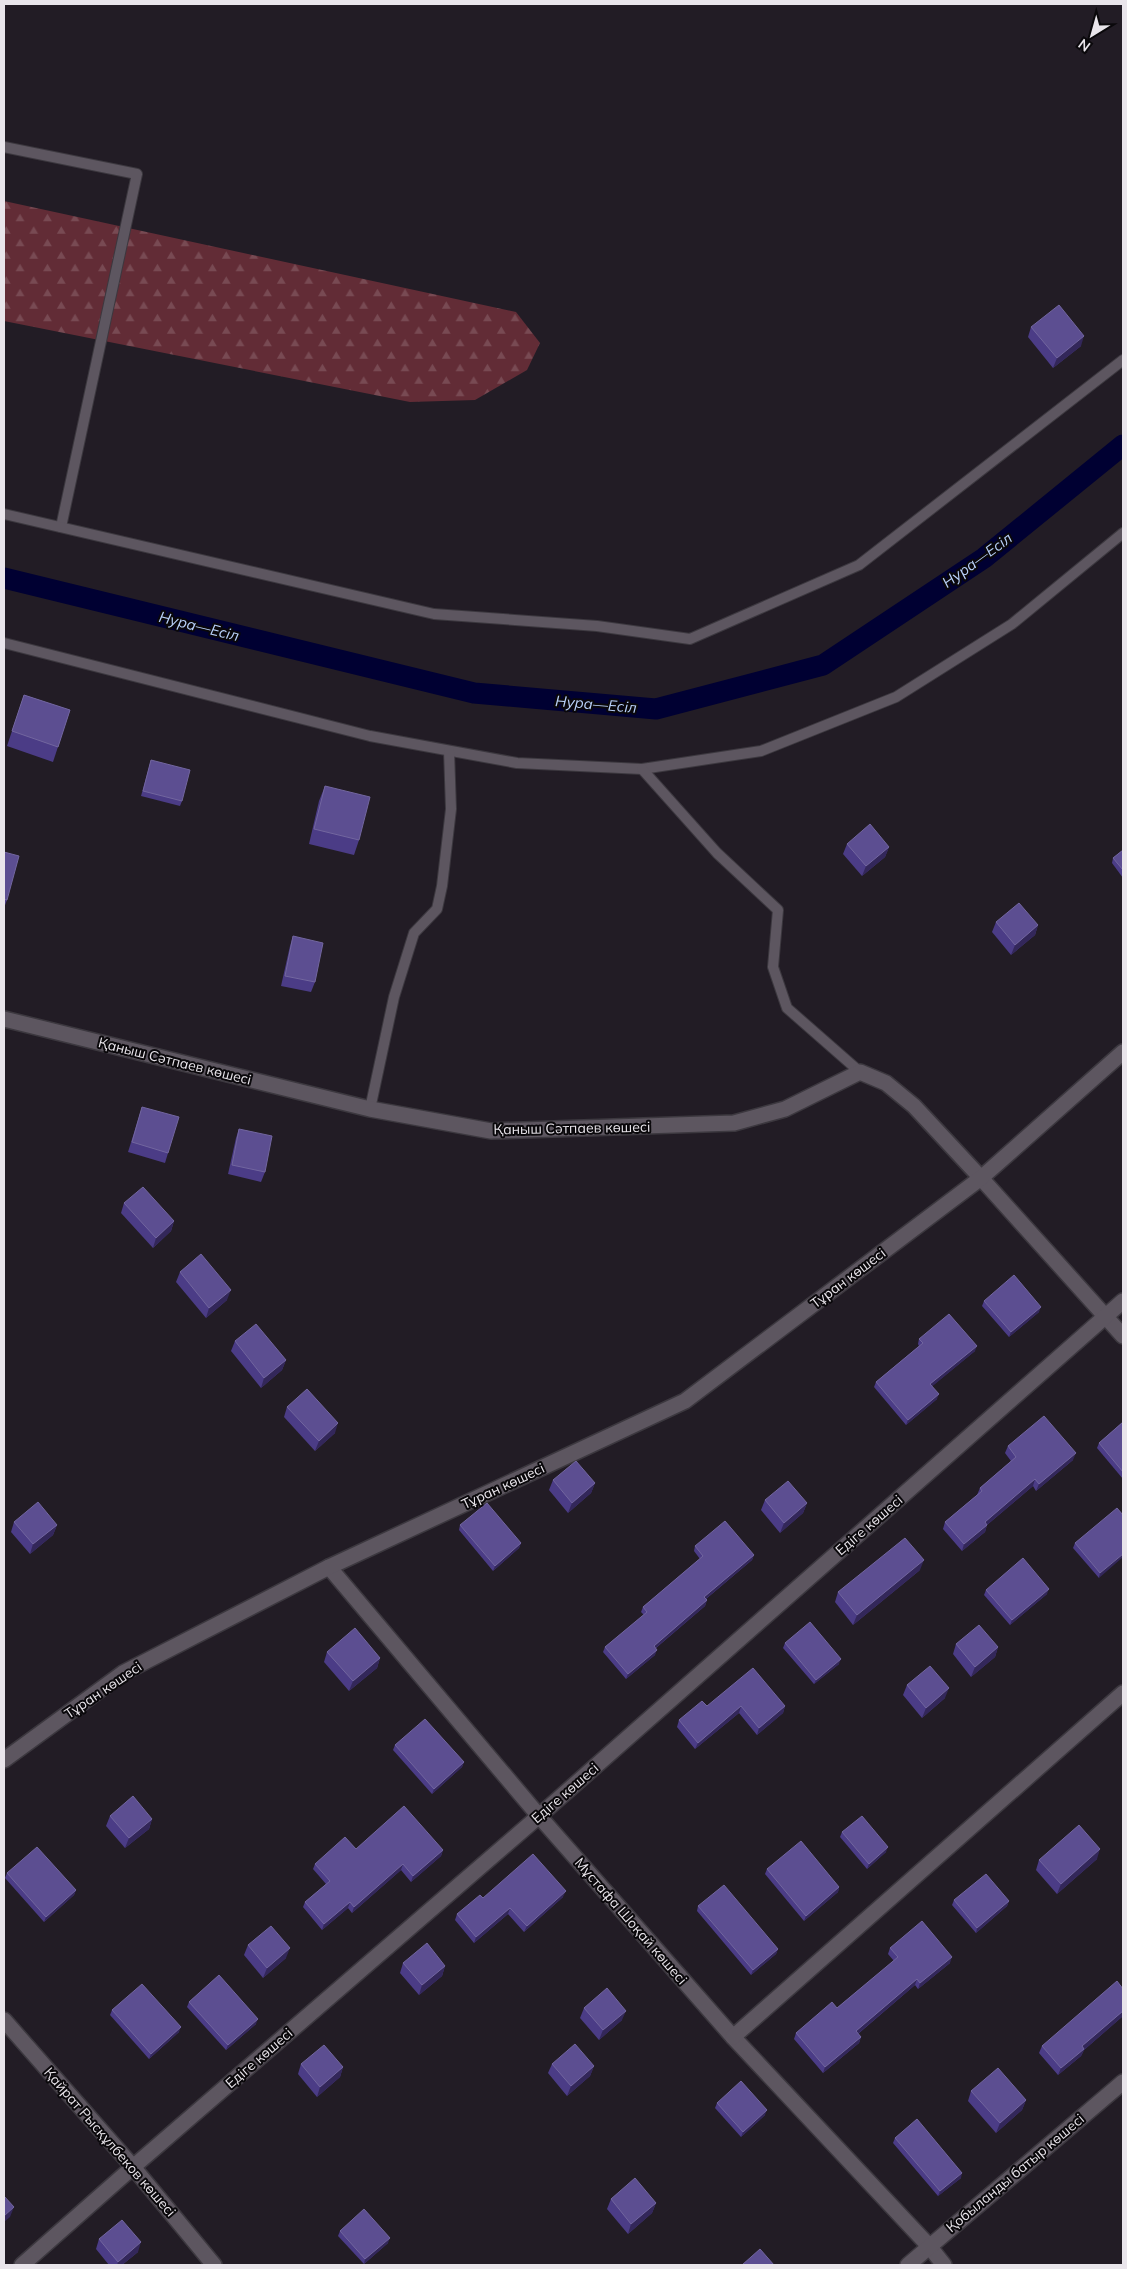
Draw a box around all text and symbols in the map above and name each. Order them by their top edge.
north arrow [1067,10,1117,60]
text: N [1075,35,1094,56]
water label: Нура—Есіл [938,528,1016,592]
water label: Нура—Есіл [157,607,241,645]
water label: Нура—Есіл [554,691,638,717]
street label: Қаныш Сәтпаев көшесі [97,1033,253,1089]
street label: Қаныш Сәтпаев көшесі [493,1118,651,1138]
street label: Тұран көшесі [807,1244,889,1312]
street label: Тұран көшесі [459,1459,547,1513]
street label: Едіге көшесі [832,1491,906,1559]
street label: Тұран көшесі [61,1658,145,1722]
street label: Едіге көшесі [528,1759,602,1827]
street label: Мұстафа Шоқай көшесі [571,1854,691,1988]
street label: Едіге көшесі [222,2024,296,2092]
street label: Қайрат Рысқұлбеков көшесі [40,2064,180,2220]
street label: Қобыланды батыр көшесі [942,2110,1088,2236]

